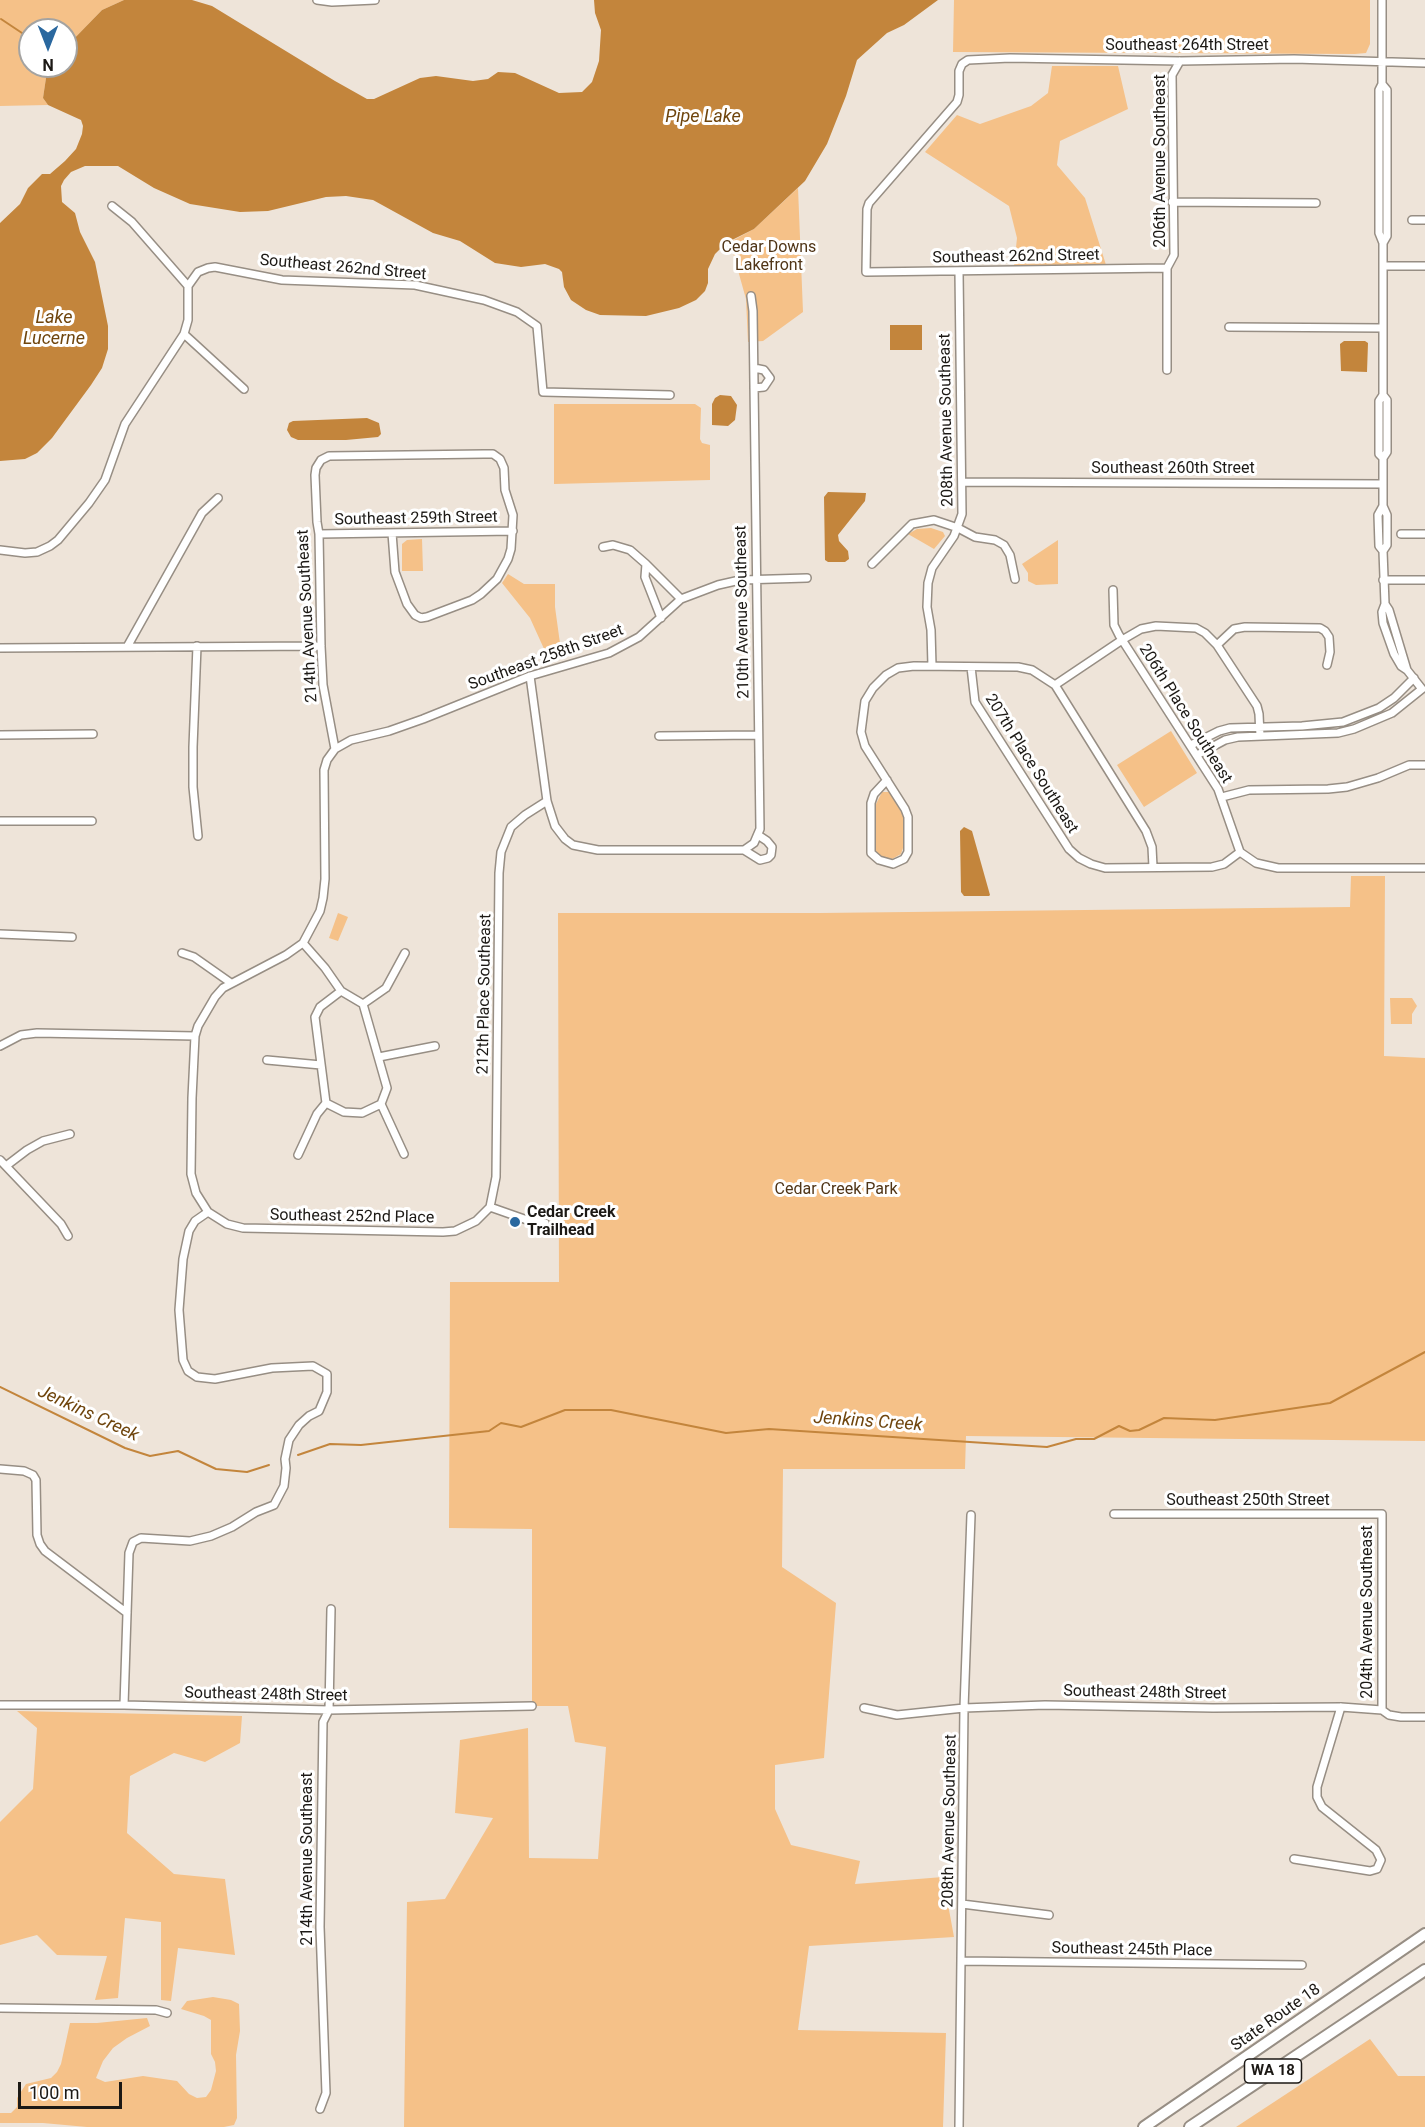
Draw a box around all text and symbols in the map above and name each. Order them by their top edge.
north arrow [18,18,78,78]
street label: Southeast 264th Street [1105,36,1269,56]
text: N [42,55,54,74]
street label: 206th Avenue Southeast [1151,74,1171,248]
water label: Pipe Lake [665,106,741,128]
park label: Cedar Downs Lakefront [722,238,816,276]
street label: Southeast 262nd Street [932,246,1100,268]
street label: Southeast 262nd Street [259,251,427,285]
water label: Lake Lucerne [23,307,85,350]
street label: 208th Avenue Southeast [936,333,958,507]
street label: Southeast 260th Street [1091,459,1255,479]
street label: Southeast 259th Street [334,508,498,530]
street label: 210th Avenue Southeast [732,525,754,699]
street label: 214th Avenue Southeast [294,529,322,703]
street label: Southeast 258th Street [466,621,626,695]
street label: 206th Place Southeast [1134,641,1236,787]
street label: 207th Place Southeast [980,691,1082,837]
street label: 212th Place Southeast [474,914,496,1074]
park label: Cedar Creek Park [775,1180,897,1200]
place label: Cedar Creek Trailhead [527,1203,616,1241]
street label: Southeast 252nd Place [270,1206,434,1228]
marker: Cedar Creek Trailhead [508,1215,522,1229]
water label: Jenkins Creek [34,1381,142,1447]
water label: Jenkins Creek [813,1407,923,1437]
street label: Southeast 250th Street [1166,1491,1330,1511]
street label: 204th Avenue Southeast [1358,1525,1378,1699]
street label: Southeast 248th Street [1063,1682,1227,1704]
street label: Southeast 248th Street [184,1684,348,1706]
street label: 208th Avenue Southeast [939,1734,961,1908]
street label: 214th Avenue Southeast [298,1772,318,1946]
street label: Southeast 245th Place [1052,1939,1212,1961]
street label: State Route 18 [1228,1980,1324,2056]
road number: WA 18 [1244,2059,1302,2083]
scale bar [21,2070,124,2108]
text: 100 m [29,2082,80,2103]

